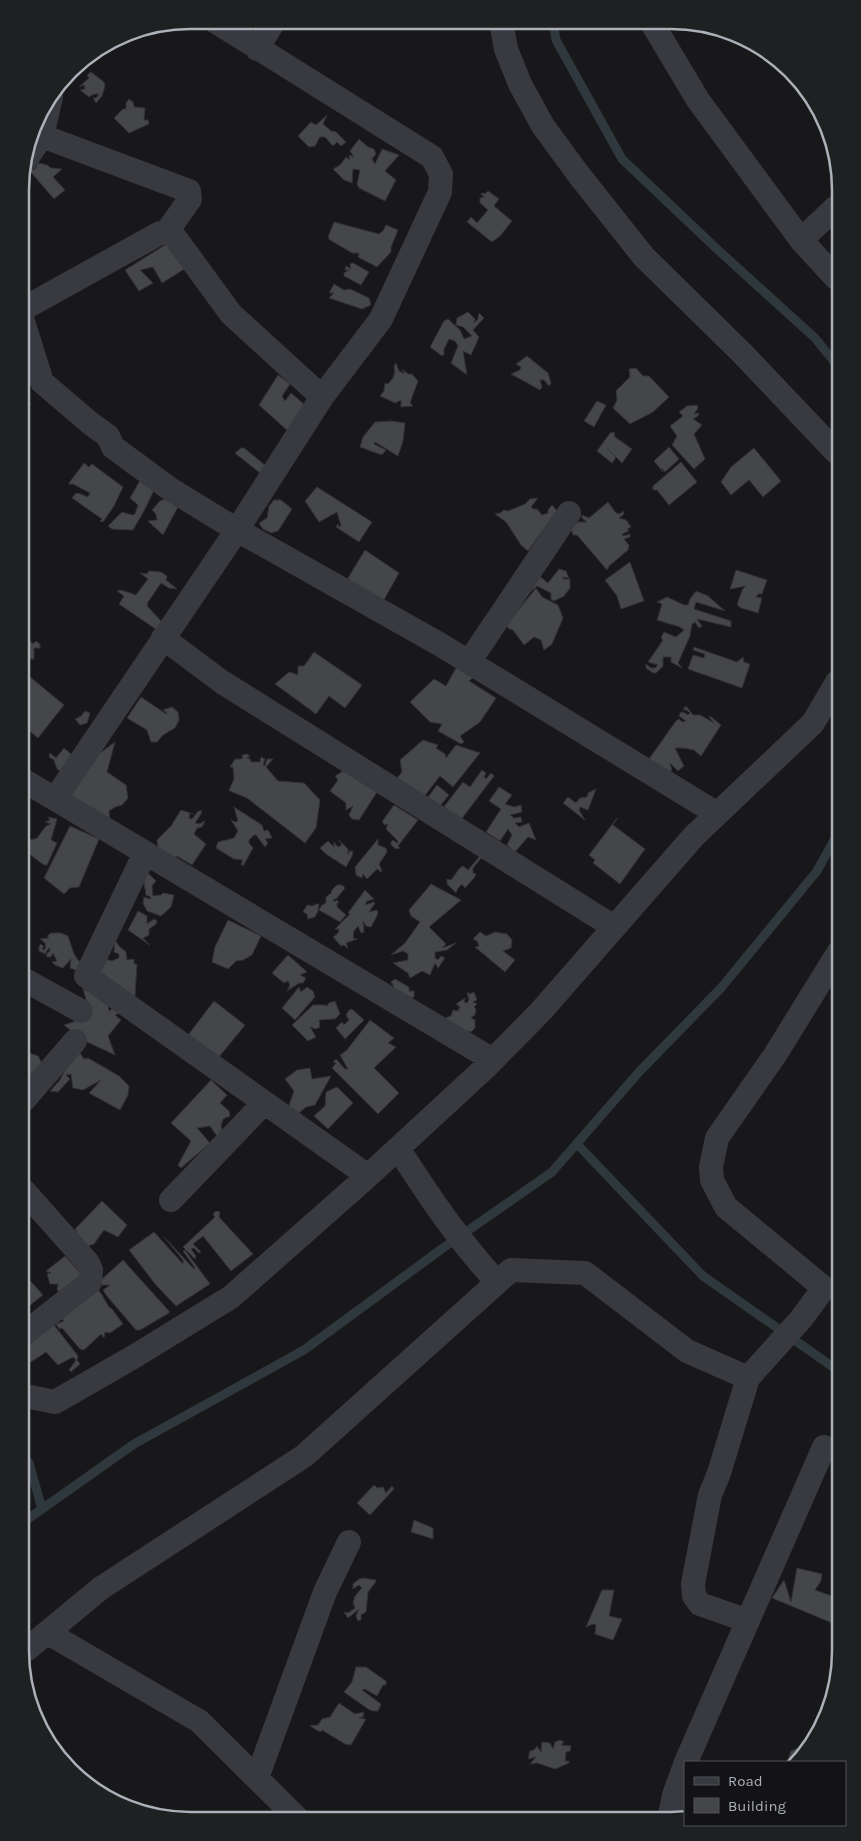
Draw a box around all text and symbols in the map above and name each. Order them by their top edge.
legend [684,1761,846,1826]
text: Road [728,1772,763,1790]
text: Building [728,1797,786,1815]

